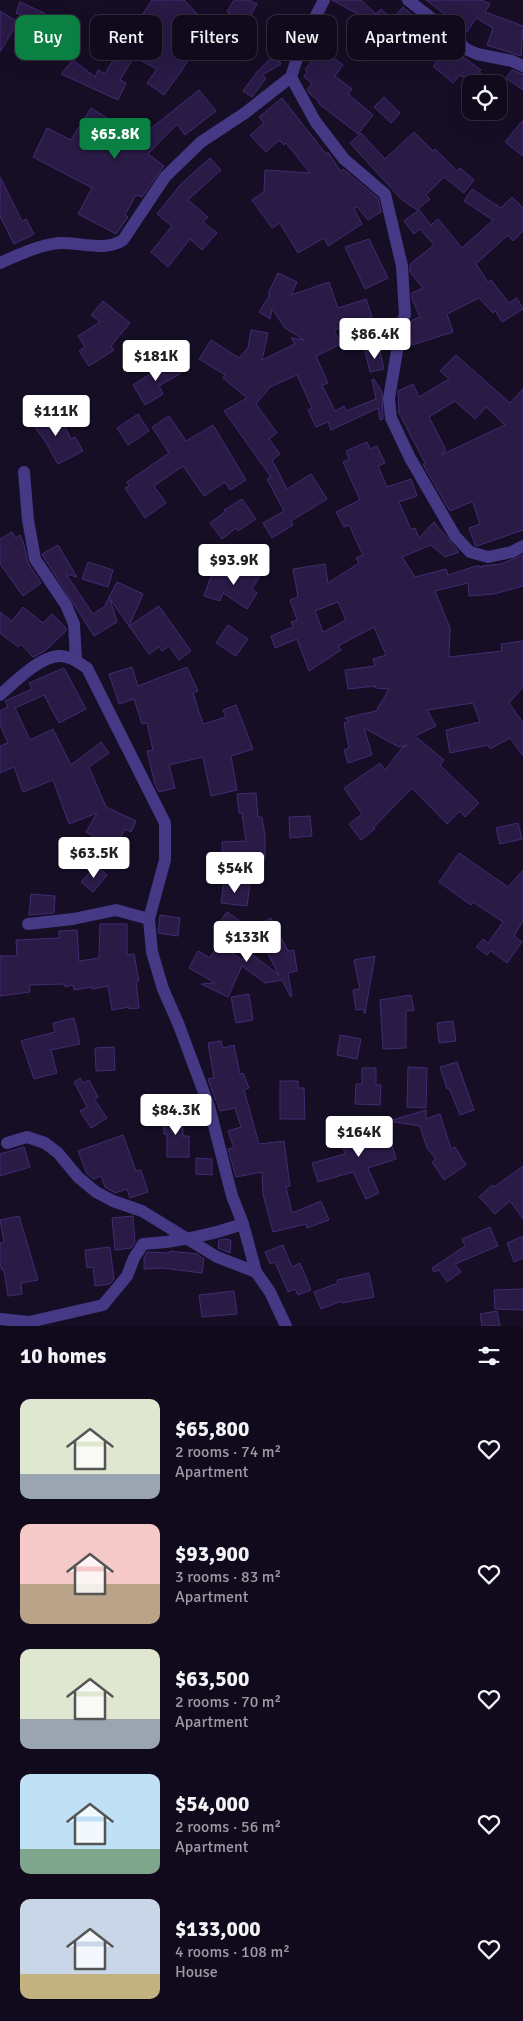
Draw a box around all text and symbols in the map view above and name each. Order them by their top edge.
chip: Buy [15,15,80,60]
chip: Rent [90,15,162,60]
chip: Filters [172,15,257,60]
chip: New [267,15,337,60]
chip: Apartment [347,15,465,60]
map controls [462,75,507,120]
button: locate [462,75,507,120]
pin: $65.8K [74,118,156,160]
text: $65.8K [90,124,140,144]
pin: $86.4K [334,318,416,360]
text: $86.4K [350,324,400,344]
pin: $181K [121,340,191,382]
text: $181K [134,346,178,366]
pin: $111K [21,394,91,437]
text: $111K [34,401,78,421]
pin: $93.9K [193,544,275,586]
text: $93.9K [209,550,259,570]
pin: $63.5K [53,836,135,879]
text: $63.5K [69,843,119,863]
pin: $54K [205,852,265,894]
text: $54K [217,858,253,878]
pin: $133K [212,920,282,963]
text: $133K [225,927,269,947]
pin: $84.3K [135,1094,217,1136]
text: $84.3K [151,1100,201,1120]
pin: $164K [324,1116,394,1158]
text: $164K [337,1122,381,1142]
icon: filters [475,1342,503,1370]
text: 10 homes [20,1343,106,1369]
text: $65,800 [175,1416,249,1442]
icon: home [60,1419,120,1479]
icon: heart [475,1435,503,1463]
text: 2 rooms · 74 m² [175,1442,281,1462]
text: Apartment [175,1462,248,1482]
text: $93,900 [175,1541,249,1567]
icon: home [60,1544,120,1604]
icon: heart [475,1560,503,1588]
text: 3 rooms · 83 m² [175,1567,281,1587]
text: Apartment [175,1587,248,1607]
text: $63,500 [175,1666,249,1692]
icon: home [60,1669,120,1729]
icon: heart [475,1685,503,1713]
text: 2 rooms · 70 m² [175,1692,281,1712]
text: Apartment [175,1712,248,1732]
text: $54,000 [175,1791,249,1817]
icon: home [60,1794,120,1854]
icon: heart [475,1810,503,1838]
text: 2 rooms · 56 m² [175,1817,281,1837]
text: Apartment [175,1837,248,1857]
text: $133,000 [175,1916,261,1942]
icon: home [60,1919,120,1979]
icon: heart [475,1935,503,1963]
text: 4 rooms · 108 m² [175,1942,290,1962]
text: House [175,1962,218,1982]

